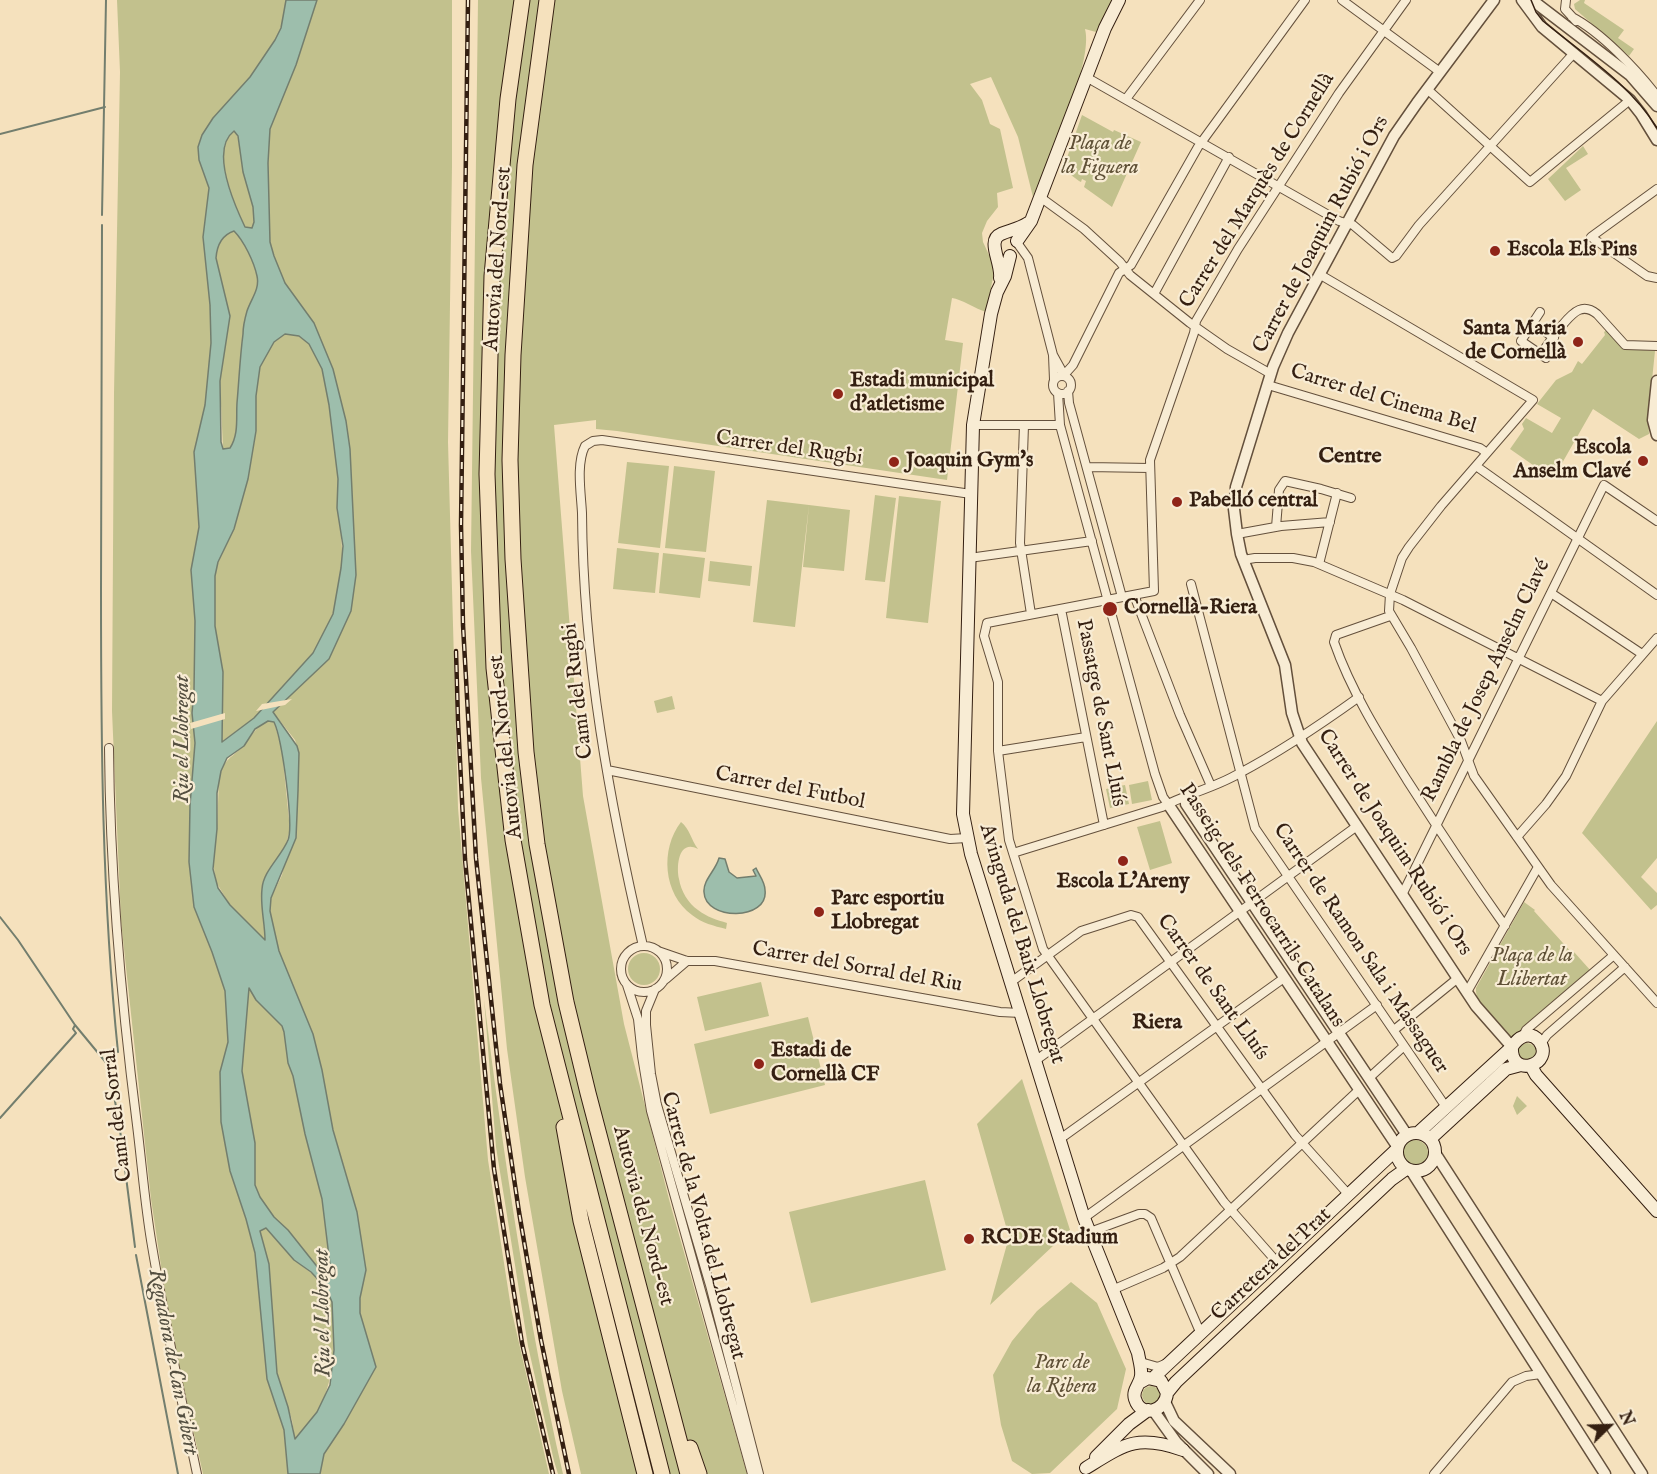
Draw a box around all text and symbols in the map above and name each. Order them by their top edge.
street label: Carrer del Marquès de Cornellà [1175,69,1341,313]
street label: Carrer de Joaquim Rubió i Ors [1249,112,1395,358]
park label: Plaça de la Figuera [1061,132,1139,182]
street label: Autovia del Nord-est [480,166,518,352]
place label: Escola Els Pins [1507,238,1637,264]
marker: Escola Els Pins [1488,244,1502,258]
place label: Santa Maria de Cornellà [1463,317,1566,367]
marker: Santa Maria de Cornellà [1571,335,1585,349]
street label: Carrer del Cinema Bel [1287,360,1479,440]
place label: Estadi municipal d'atletisme [850,369,994,419]
marker: Estadi municipal d'atletisme [831,387,845,401]
street label: Carrer del Rugbi [714,426,864,472]
place label: Escola Anselm Clavé [1514,436,1631,486]
district label: Centre [1318,444,1382,470]
place label: Joaquin Gym's [906,449,1033,475]
marker: Escola Anselm Clavé [1636,454,1650,468]
marker: Joaquin Gym's [887,455,901,469]
place label: Pabelló central [1189,489,1318,515]
marker: Pabelló central [1170,495,1184,509]
street label: Rambla de Josep Anselm Clavé [1417,556,1557,806]
place label: Cornellà-Riera [1124,596,1257,622]
marker: Cornellà-Riera [1101,600,1119,618]
street label: Passatge de Sant Lluís [1069,617,1131,809]
street label: Camí del Rugbi [558,622,600,760]
street label: Autovia del Nord-est [485,654,529,840]
water label: Riu el Llobregat [170,675,196,803]
street label: Carrer de Joaquim Rubió i Ors [1311,725,1477,961]
street label: Carrer del Futbol [713,762,867,816]
street label: Passeig dels Ferrocarrils Catalans [1173,779,1349,1033]
street label: Carrer de Ramon Sala i Massaguer [1267,819,1453,1079]
street label: Avinguda del Baix Llobregat [972,821,1070,1067]
marker: Escola L'Areny [1116,854,1130,868]
place label: Escola L'Areny [1056,870,1190,896]
place label: Parc esportiu Llobregat [831,887,944,937]
marker: Parc esportiu Llobregat [812,905,826,919]
street label: Carrer de Sant Lluís [1151,910,1273,1066]
street label: Carrer del Sorral del Riu [750,937,964,999]
park label: Plaça de la Llibertat [1491,944,1573,994]
district label: Riera [1132,1010,1182,1036]
place label: Estadi de Cornellà CF [771,1039,879,1089]
street label: Camí del Sorral [97,1047,139,1183]
marker: Estadi de Cornellà CF [752,1057,766,1071]
street label: Carrer de la Volta del Llobregat [654,1089,750,1363]
street label: Autovia del Nord-est [606,1123,678,1309]
street label: Carretera del Prat [1207,1203,1337,1327]
place label: RCDE Stadium [981,1226,1118,1252]
marker: RCDE Stadium [962,1232,976,1246]
water label: Riu el Llobregat [310,1249,338,1377]
water label: Regadora de Can Gibert [141,1266,203,1458]
park label: Parc de la Ribera [1027,1351,1097,1401]
north arrow [1579,1396,1639,1456]
text: N [1614,1409,1637,1429]

